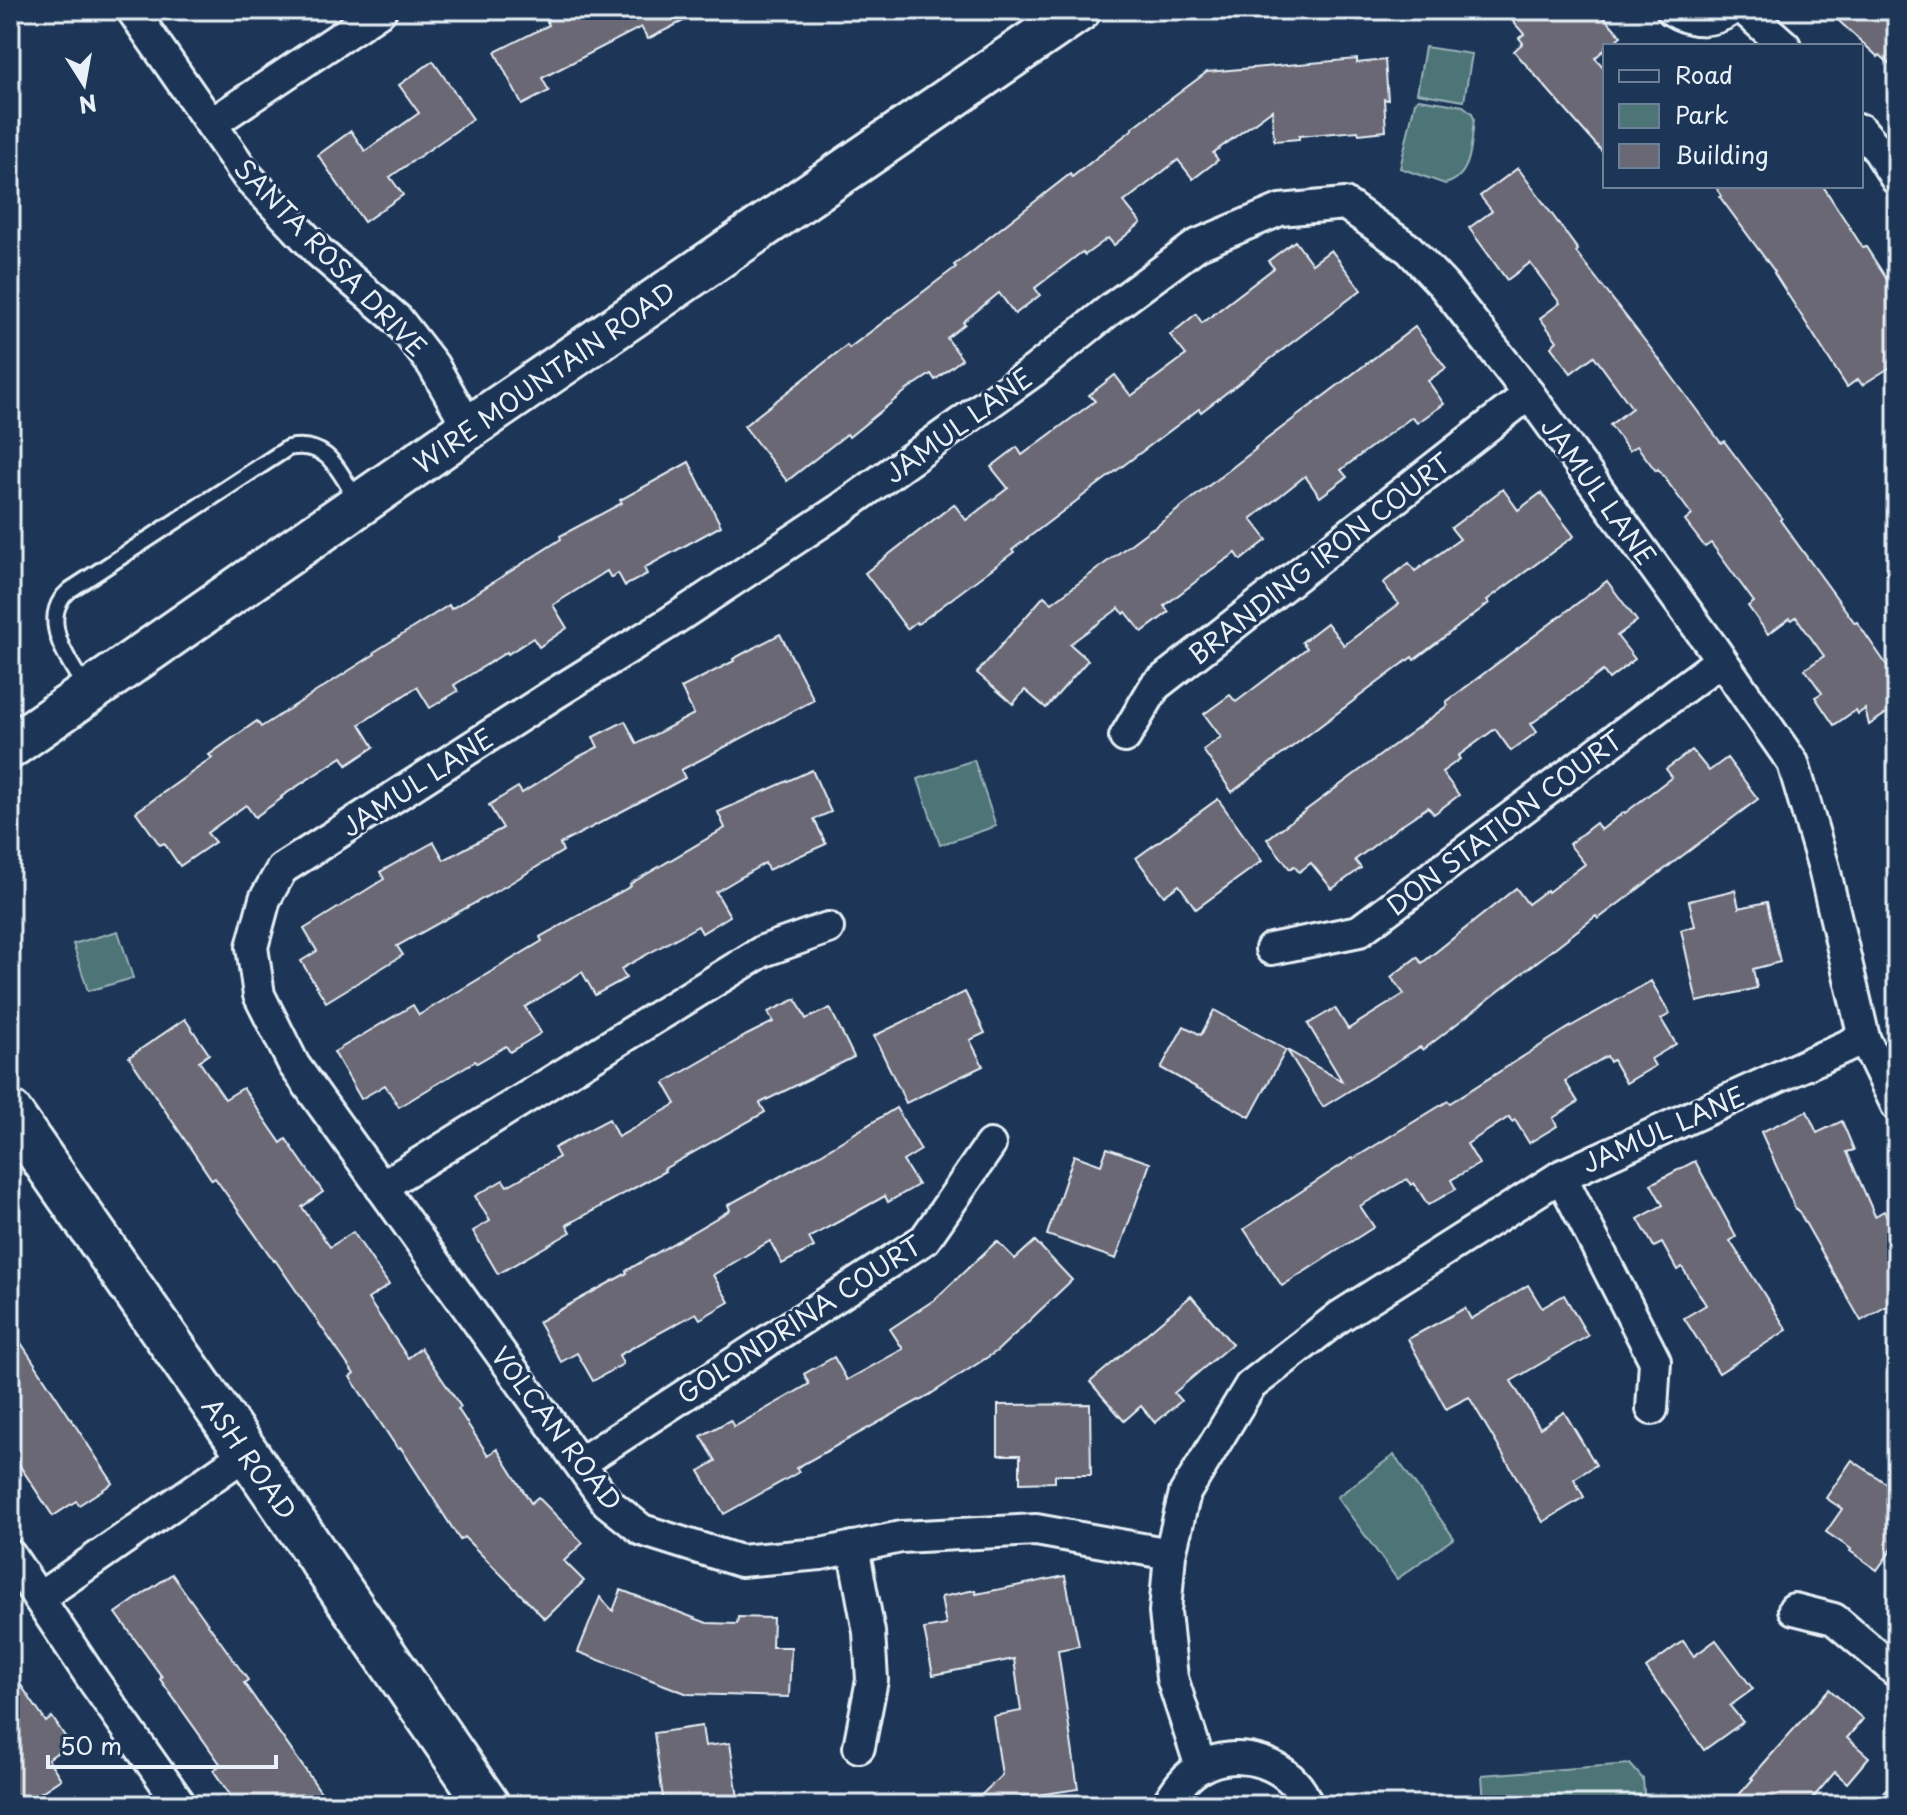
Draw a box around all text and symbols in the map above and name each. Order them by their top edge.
north arrow [44,44,124,124]
legend [1603,44,1863,188]
text: Road [1675,56,1733,92]
text: N [76,87,100,123]
text: Park [1675,96,1729,132]
text: Building [1675,136,1769,172]
street label: SANTA ROSA DRIVE [226,149,436,365]
street label: WIRE MOUNTAIN ROAD [405,272,683,482]
street label: JAMUL LANE [876,358,1040,492]
street label: JAMUL LANE [1532,409,1666,573]
street label: BRANDING IRON COURT [1180,443,1459,673]
street label: JAMUL LANE [333,718,501,846]
street label: DON STATION COURT [1378,720,1631,924]
street label: JAMUL LANE [1575,1076,1751,1182]
street label: GOLONDRINA COURT [669,1225,929,1413]
street label: VOLCAN ROAD [482,1338,632,1518]
street label: ASH ROAD [193,1389,307,1527]
scale bar [48,1719,276,1769]
text: 50 m [60,1727,122,1763]

